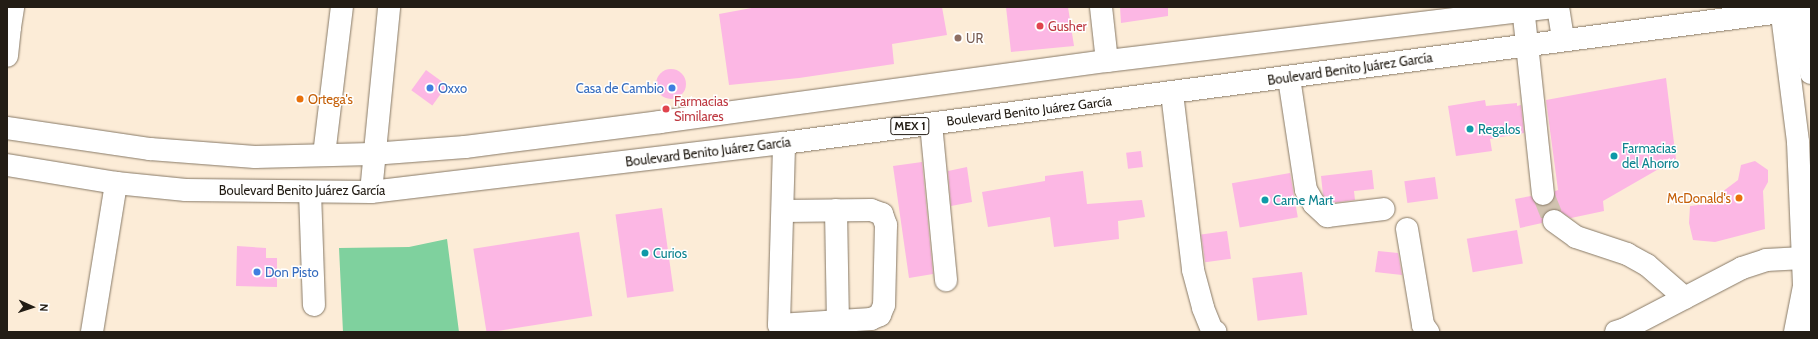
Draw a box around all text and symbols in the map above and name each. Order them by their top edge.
place label: Gusher [1048,18,1087,34]
marker: Gusher [1035,21,1045,31]
place label: UR [966,30,983,46]
marker: UR [953,33,963,43]
street label: Boulevard Benito Juárez García [1266,50,1434,88]
place label: Oxxo [438,80,467,96]
place label: Casa de Cambio [576,80,664,96]
marker: Oxxo [425,83,435,93]
marker: Casa de Cambio [667,83,677,93]
place label: Ortega's [308,91,353,107]
street label: Boulevard Benito Juárez García [945,93,1113,129]
marker: Ortega's [295,94,305,104]
place label: Farmacias Similares [674,94,728,125]
marker: Farmacias Similares [661,104,671,114]
road number: MEX 1 [890,116,930,136]
place label: Regalos [1478,121,1520,137]
marker: Regalos [1465,124,1475,134]
street label: Boulevard Benito Juárez García [624,134,792,170]
place label: Farmacias del Ahorro [1622,141,1679,172]
marker: Farmacias del Ahorro [1609,151,1619,161]
street label: Boulevard Benito Juárez García [219,182,385,198]
place label: McDonald's [1667,190,1731,206]
place label: Carne Mart [1273,192,1333,208]
marker: McDonald's [1734,193,1744,203]
marker: Carne Mart [1260,195,1270,205]
place label: Curios [653,245,687,261]
marker: Curios [640,248,650,258]
place label: Don Pisto [265,264,319,280]
marker: Don Pisto [252,267,262,277]
north arrow [12,287,52,327]
text: N [37,303,51,312]

